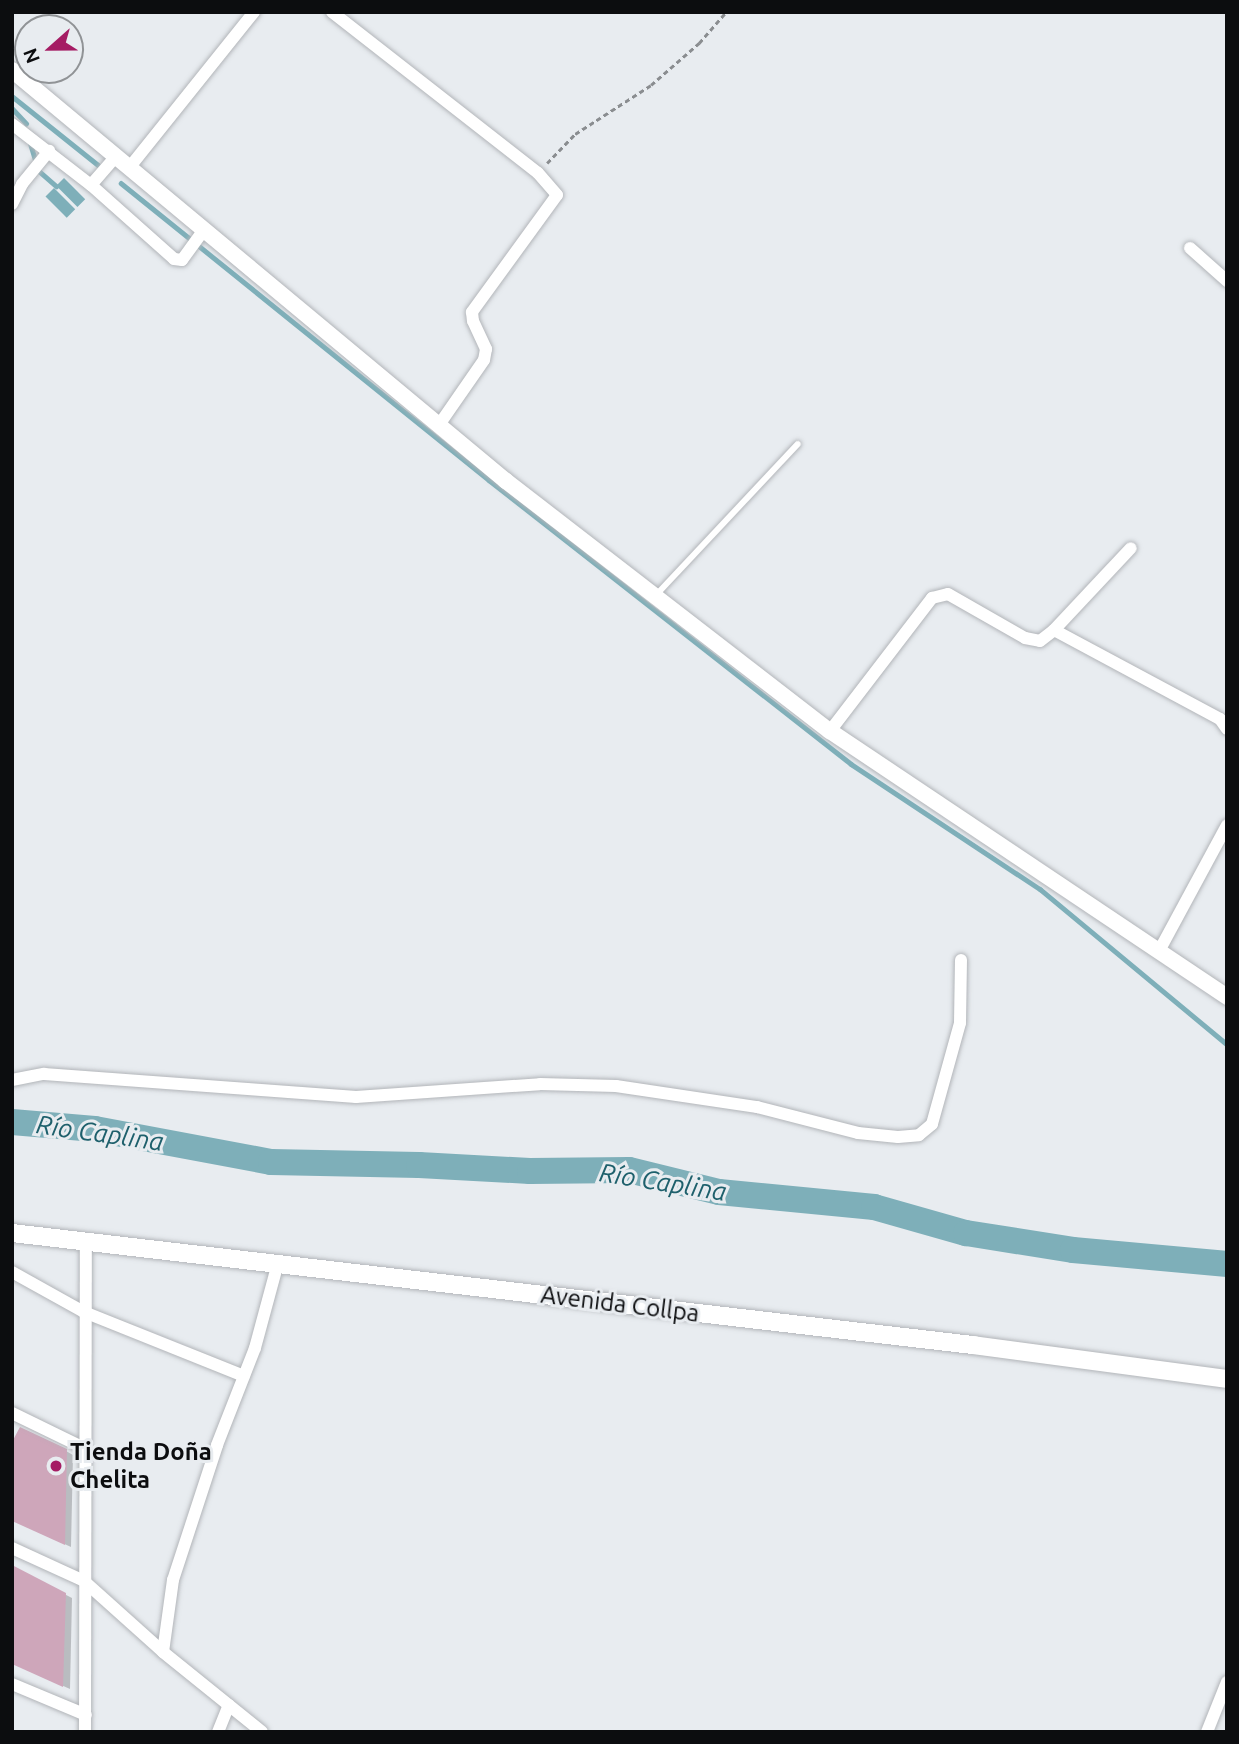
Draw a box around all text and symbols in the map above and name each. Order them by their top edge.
north arrow [14,14,84,84]
text: N [18,45,44,66]
water label: Río Caplina [34,1109,166,1157]
water label: Río Caplina [597,1157,729,1207]
street label: Avenida Collpa [539,1280,701,1328]
place label: Tienda Doña Chelita [70,1438,212,1494]
marker: Tienda Doña Chelita [48,1458,64,1474]

